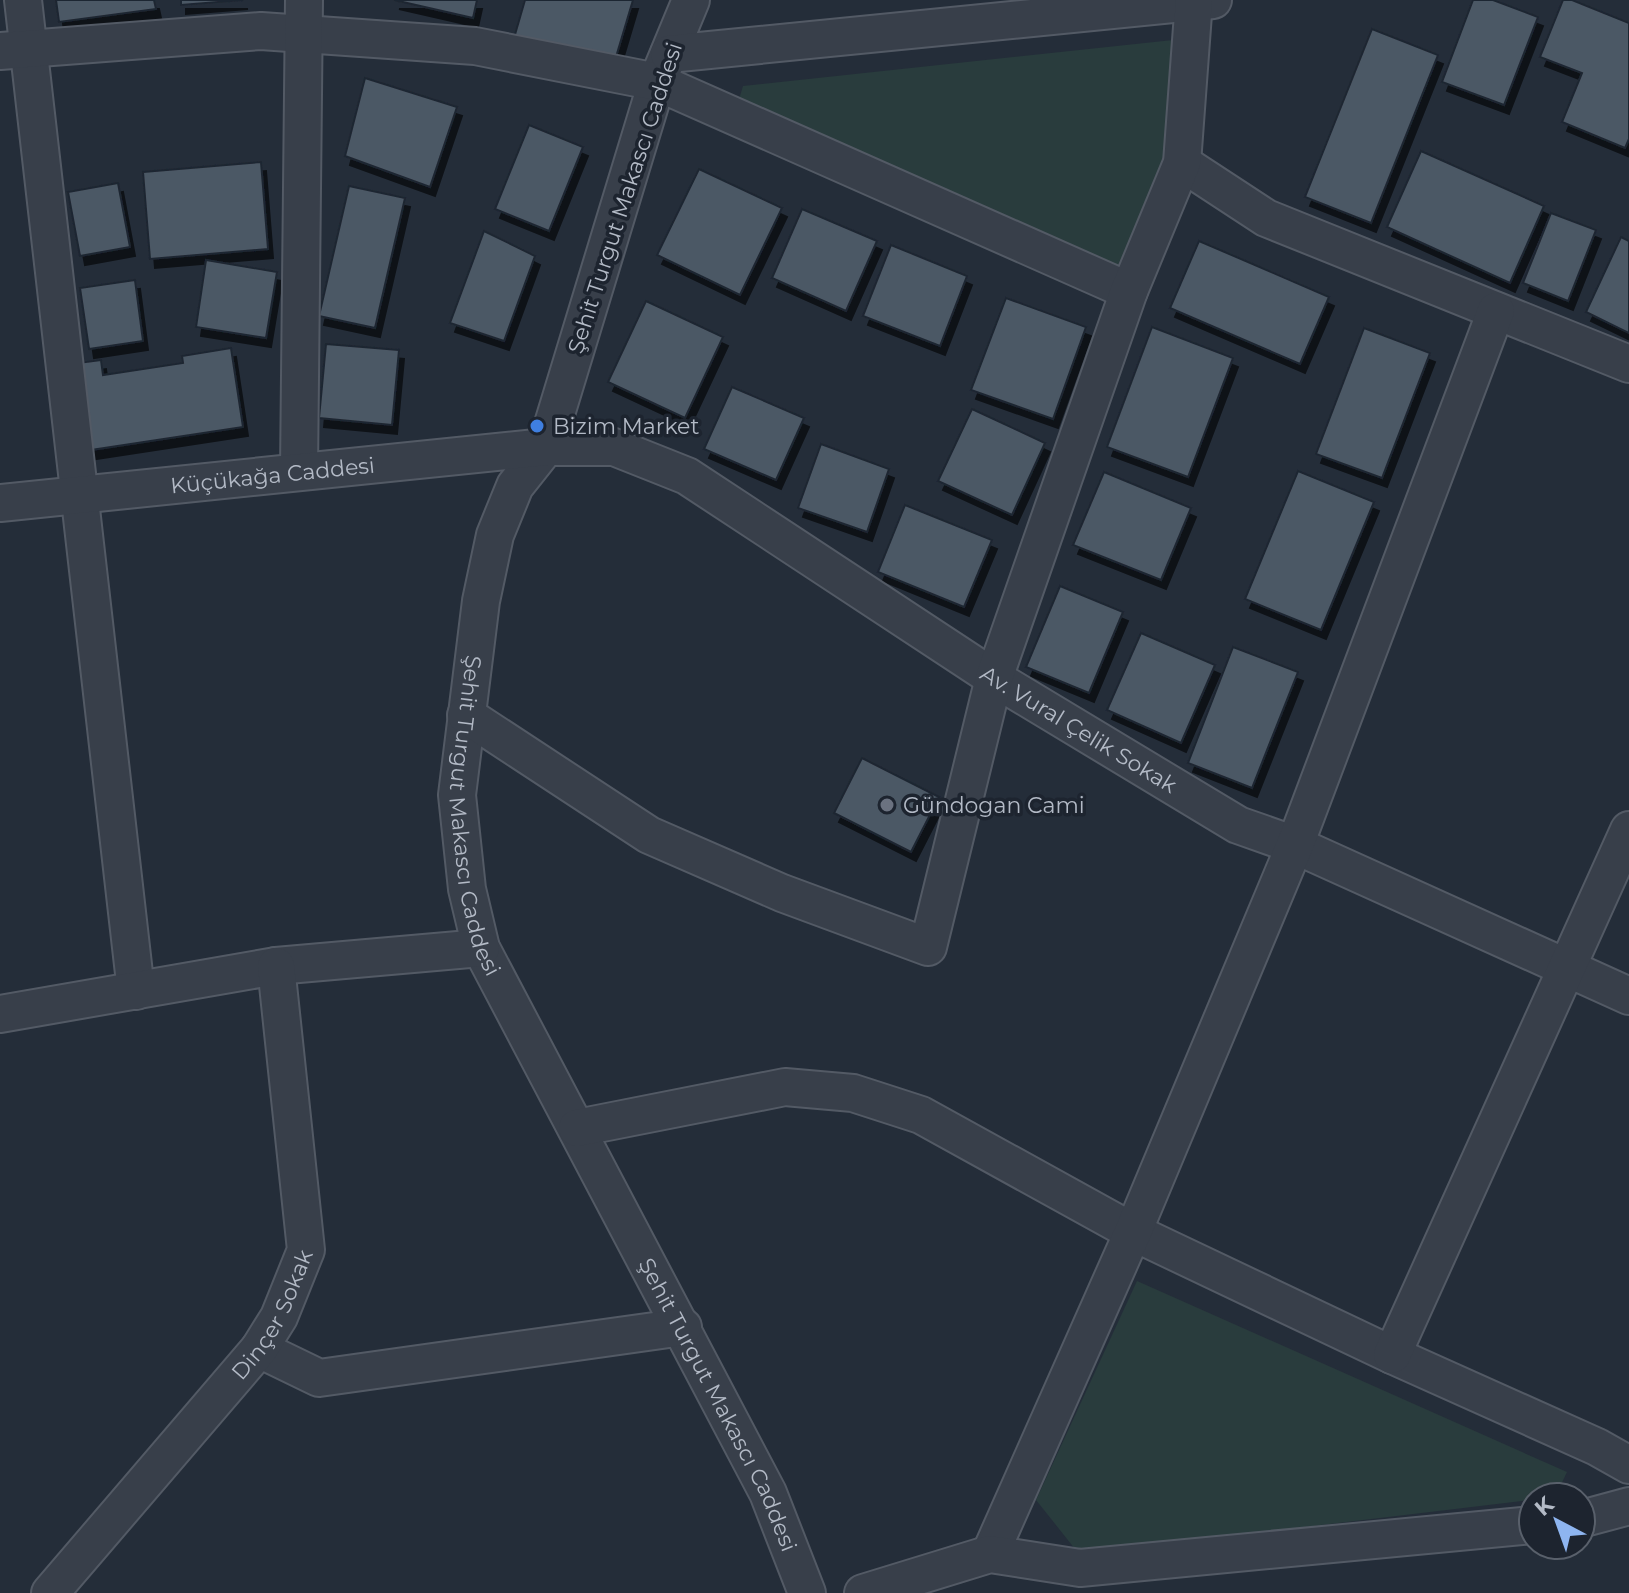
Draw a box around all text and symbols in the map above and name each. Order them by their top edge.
street label: Şehit Turgut Makascı Caddesi [562,39,688,357]
place label: Bizim Market [553,413,699,440]
marker: Bizim Market [528,417,546,435]
street label: Küçükağa Caddesi [169,451,376,499]
street label: Şehit Turgut Makascı Caddesi [443,654,507,980]
street label: Av. Vural Çelik Sokak [976,659,1183,799]
place label: Gündogan Cami [903,792,1085,819]
marker: Gündogan Cami [878,796,896,814]
street label: Dinçer Sokak [225,1245,319,1385]
street label: Şehit Turgut Makascı Caddesi [633,1253,803,1555]
north arrow [1517,1481,1597,1561]
text: K [1529,1490,1560,1522]

